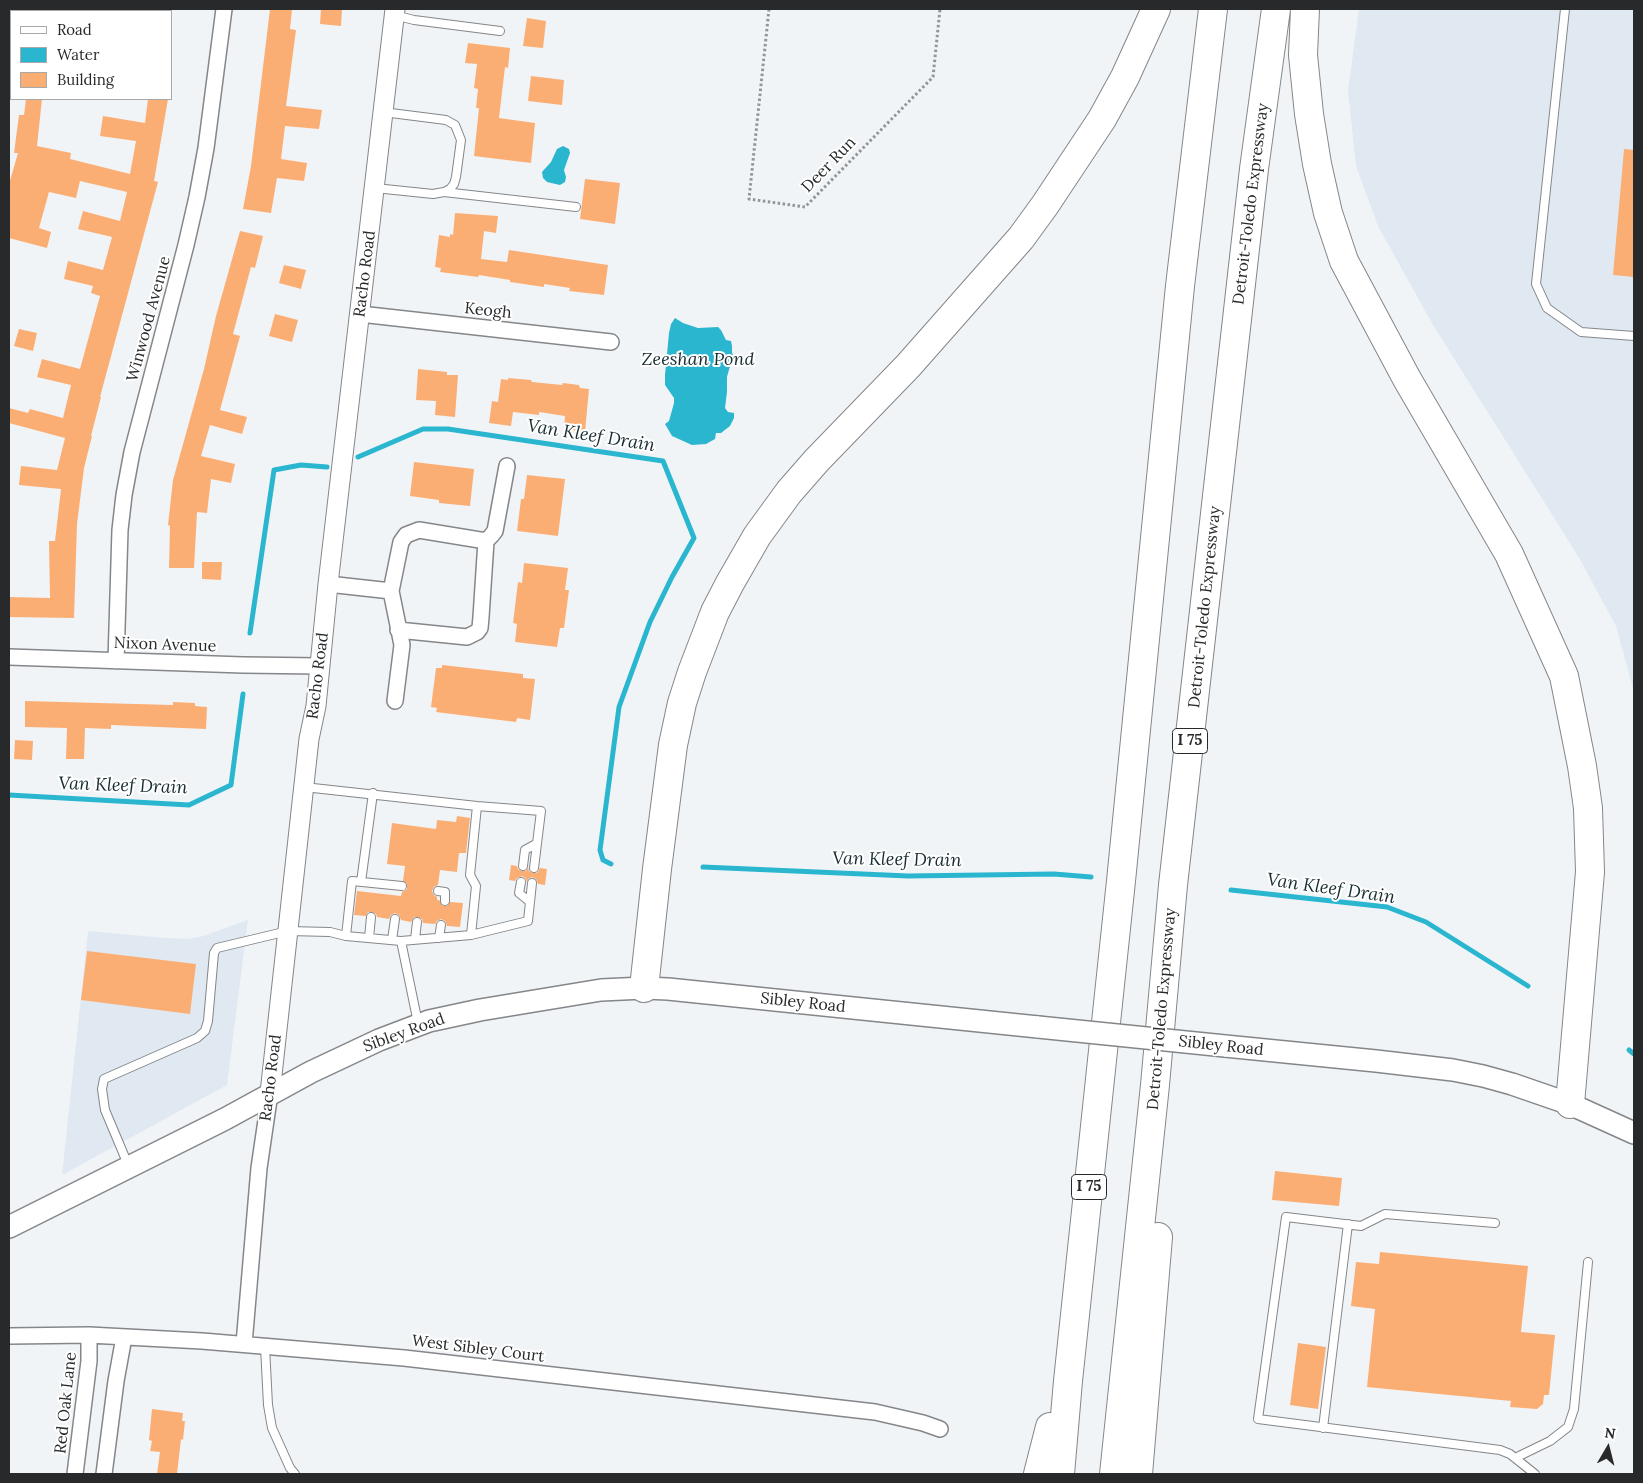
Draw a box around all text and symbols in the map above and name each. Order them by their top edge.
legend [10,10,172,100]
text: Road [57,20,92,39]
text: Water [57,45,99,64]
text: Building [57,70,114,89]
street label: Detroit-Toledo Expressway [1229,102,1273,306]
street label: Deer Run [798,133,860,197]
street label: Racho Road [350,230,380,318]
street label: Winwood Avenue [123,254,175,384]
street label: Keogh [463,299,513,323]
water label: Zeeshan Pond [642,349,754,371]
water label: Van Kleef Drain [526,415,656,457]
street label: Detroit-Toledo Expressway [1185,505,1225,709]
street label: Racho Road [303,632,333,720]
street label: Nixon Avenue [113,634,217,656]
road number: I 75 [1172,728,1208,754]
water label: Van Kleef Drain [58,773,188,799]
water label: Van Kleef Drain [832,848,962,872]
water label: Van Kleef Drain [1266,869,1396,909]
street label: Detroit-Toledo Expressway [1144,907,1180,1111]
street label: Sibley Road [759,989,847,1017]
street label: Sibley Road [361,1009,447,1057]
street label: Sibley Road [1177,1032,1265,1060]
street label: Racho Road [256,1034,286,1122]
road number: I 75 [1072,1174,1106,1200]
street label: West Sibley Court [411,1331,545,1367]
street label: Red Oak Lane [51,1351,81,1455]
north arrow [1583,1423,1633,1473]
text: N [1603,1423,1617,1443]

